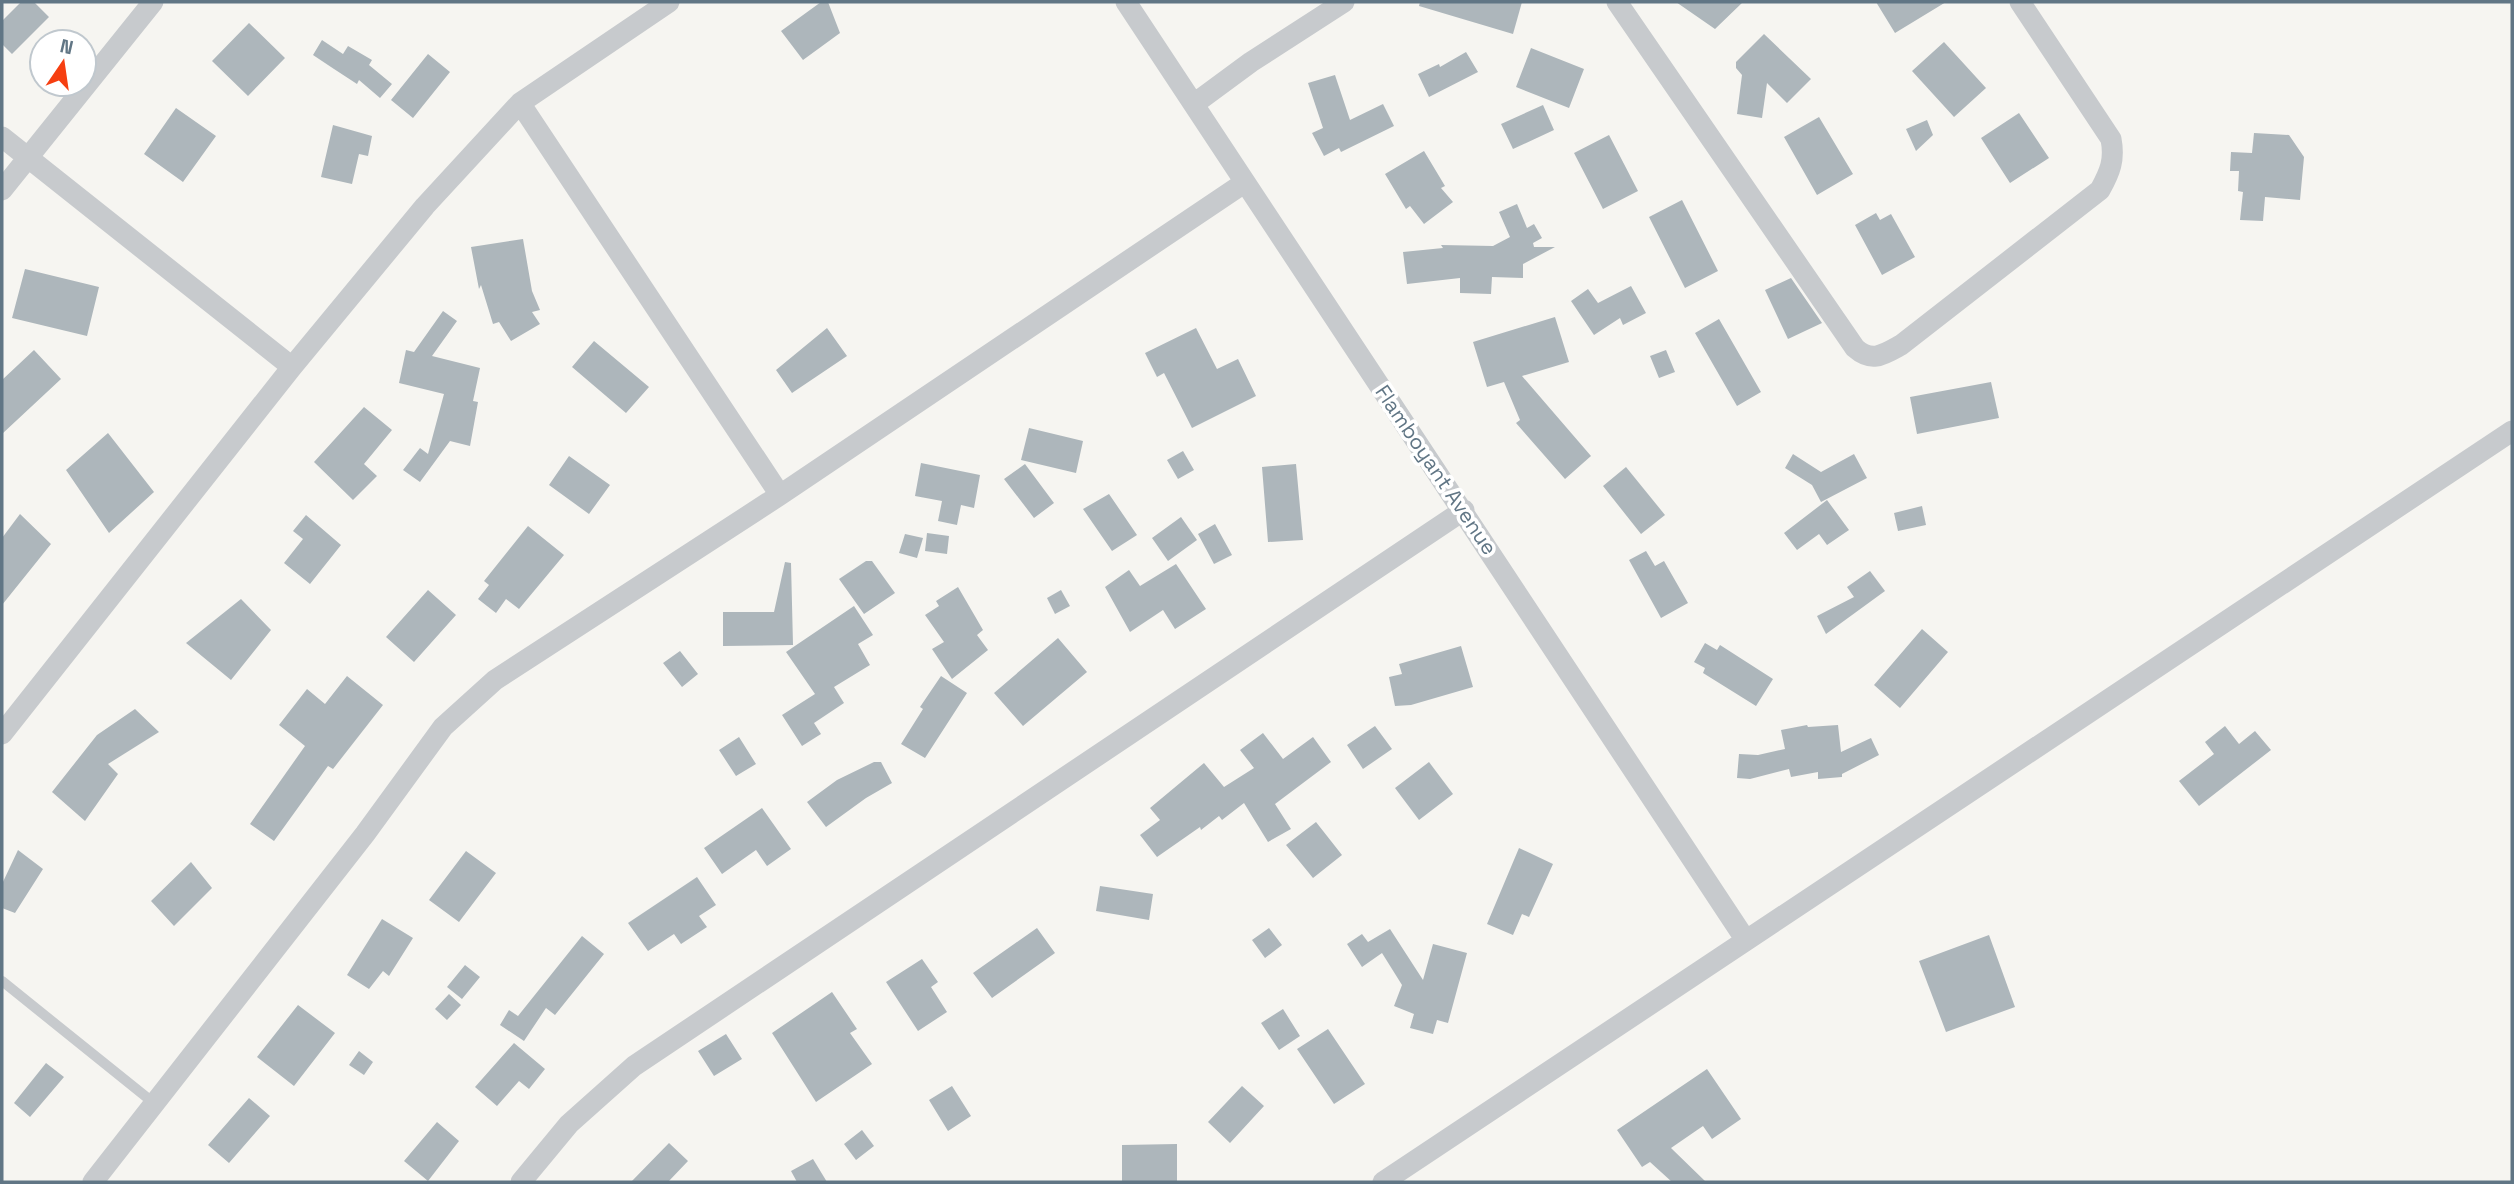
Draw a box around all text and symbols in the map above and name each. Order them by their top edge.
north arrow [28,28,98,98]
text: N [58,33,76,61]
street label: Flamboyant Avenue [1369,379,1503,560]

